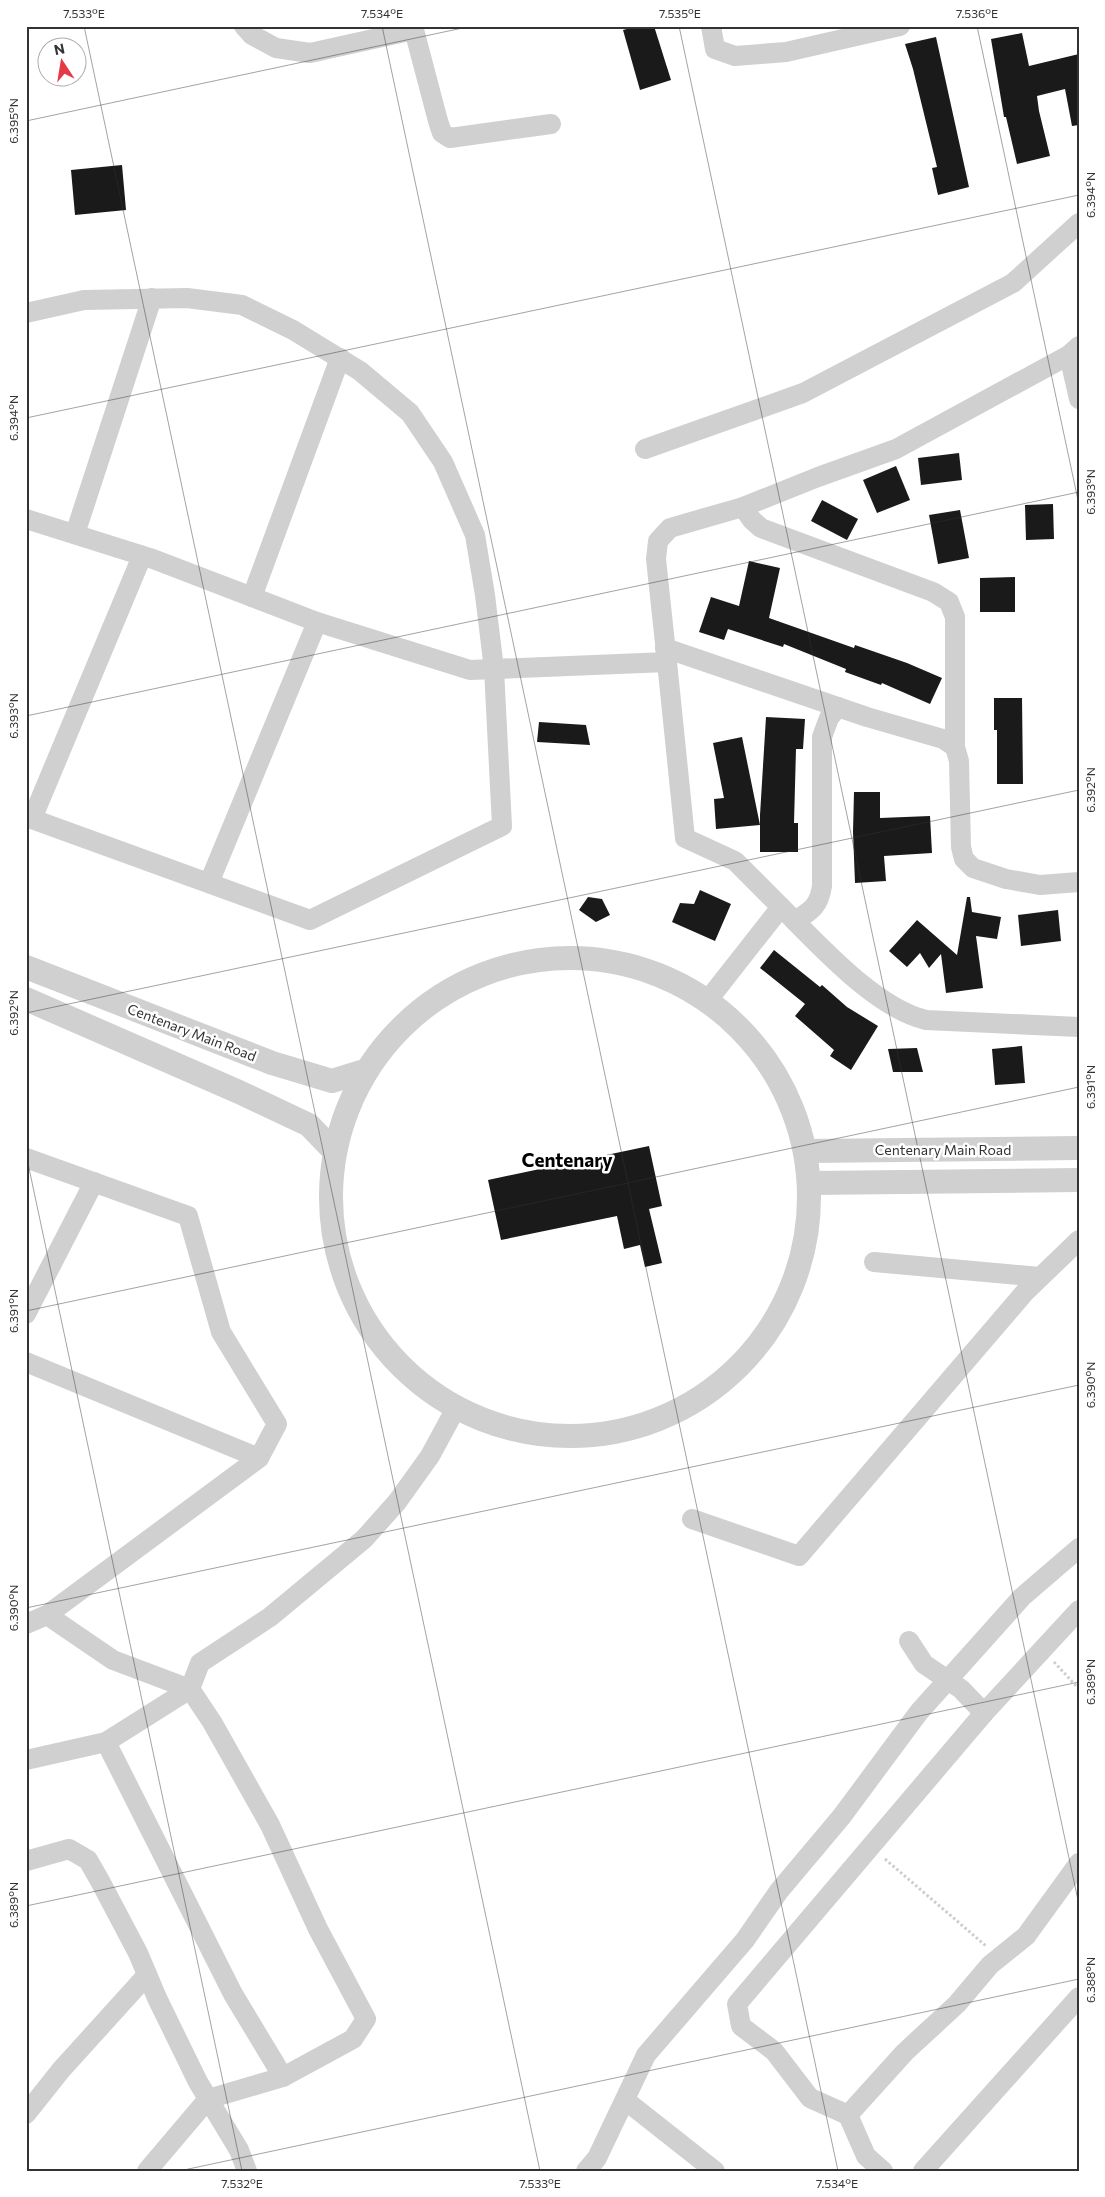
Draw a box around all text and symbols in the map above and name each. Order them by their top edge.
text: 7.533°E [63,6,105,20]
text: 7.534°E [361,6,403,20]
text: 7.535°E [659,6,701,20]
text: 7.536°E [956,6,998,20]
north arrow [38,38,88,88]
text: N [52,39,66,58]
text: 6.395°N [6,98,20,144]
text: 6.394°N [1083,172,1097,218]
text: 6.394°N [6,395,20,441]
text: 6.393°N [1083,469,1097,515]
text: 6.393°N [6,693,20,739]
text: 6.392°N [1083,767,1097,813]
text: 6.392°N [6,990,20,1036]
street label: Centenary Main Road [125,1000,259,1064]
text: 6.391°N [1083,1065,1097,1109]
street label: Centenary Main Road [875,1141,1011,1158]
district label: Centenary [521,1148,613,1171]
text: 6.391°N [6,1289,20,1333]
text: 6.390°N [1083,1362,1097,1408]
text: 6.390°N [6,1585,20,1631]
text: 6.389°N [1083,1659,1097,1705]
text: 6.389°N [6,1882,20,1928]
text: 6.388°N [1083,1957,1097,2003]
text: 7.532°E [221,2176,263,2190]
text: 7.533°E [519,2176,561,2190]
text: 7.534°E [816,2176,858,2190]

